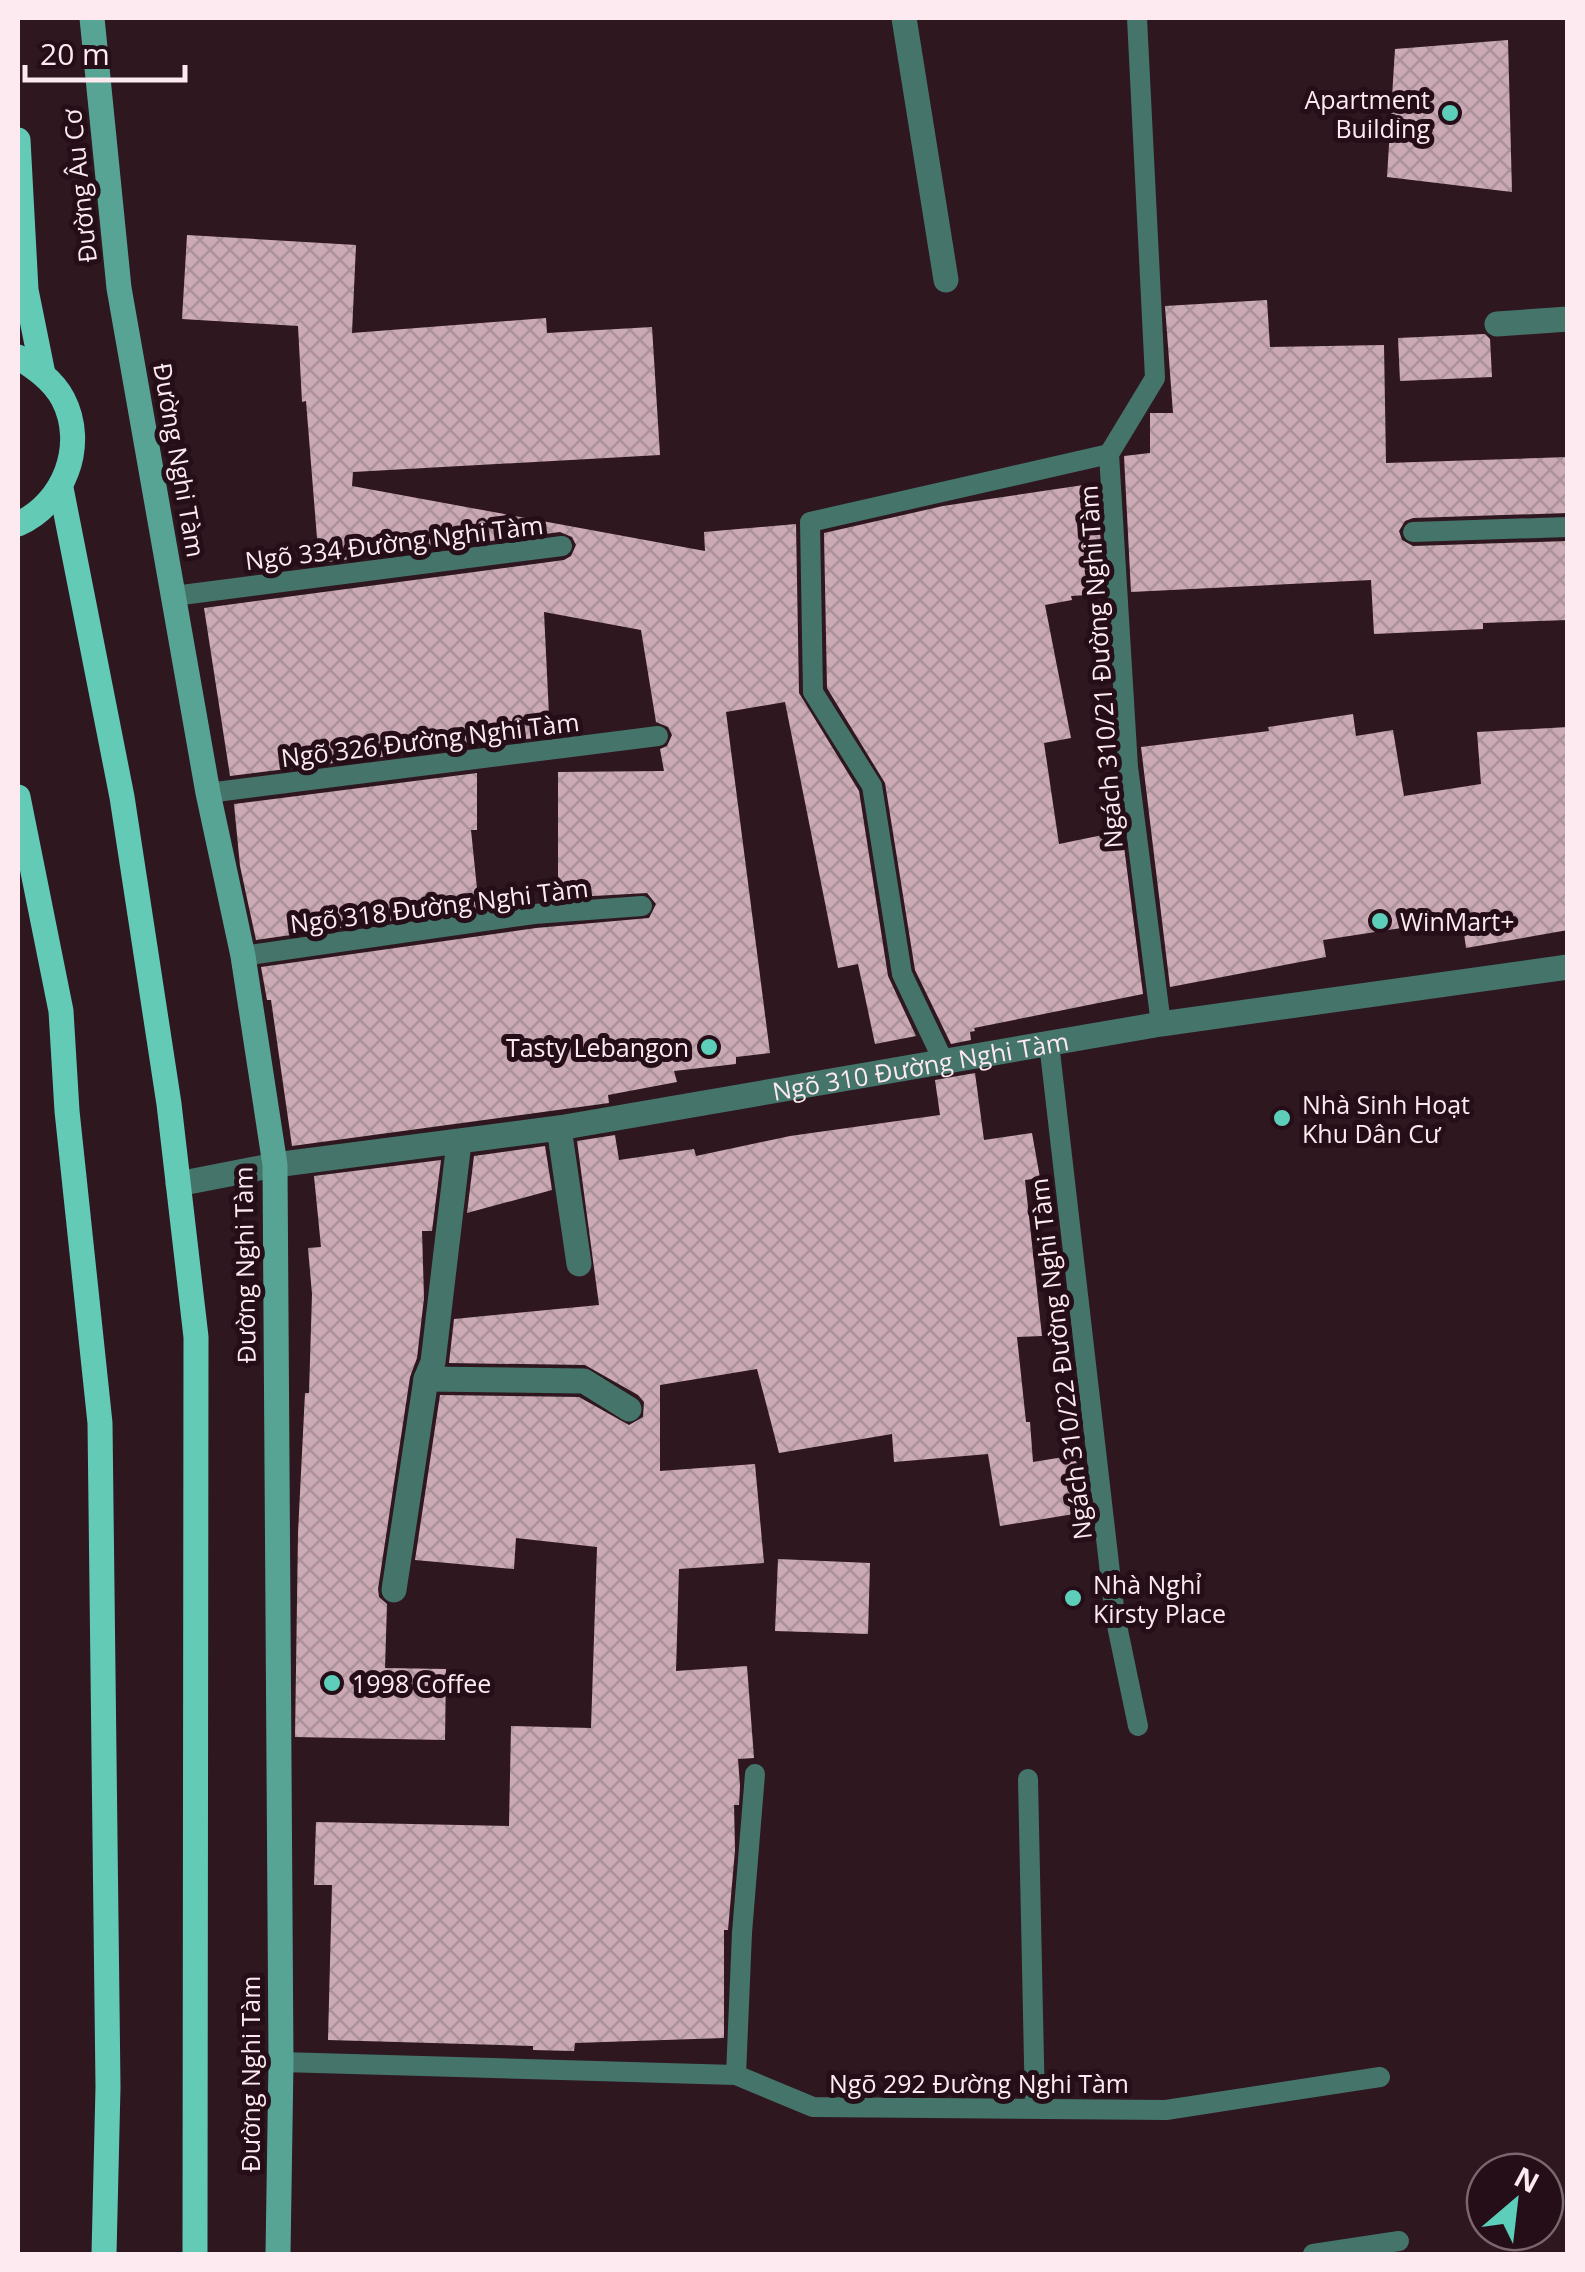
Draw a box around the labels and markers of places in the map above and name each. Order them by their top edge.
place label: Apartment Building [1304,82,1430,145]
marker: Apartment Building [1439,102,1461,124]
place label: WinMart+ [1400,904,1515,938]
marker: WinMart+ [1369,910,1391,932]
place label: Tasty Lebangon [506,1030,689,1064]
marker: Tasty Lebangon [698,1036,720,1058]
place label: Nhà Sinh Hoạt Khu Dân Cư [1302,1087,1470,1150]
marker: Nhà Sinh Hoạt Khu Dân Cư [1271,1107,1293,1129]
place label: Nhà Nghỉ Kirsty Place [1093,1567,1226,1630]
marker: Nhà Nghỉ Kirsty Place [1062,1587,1084,1609]
place label: 1998 Coffee [352,1666,491,1700]
marker: 1998 Coffee [321,1672,343,1694]

